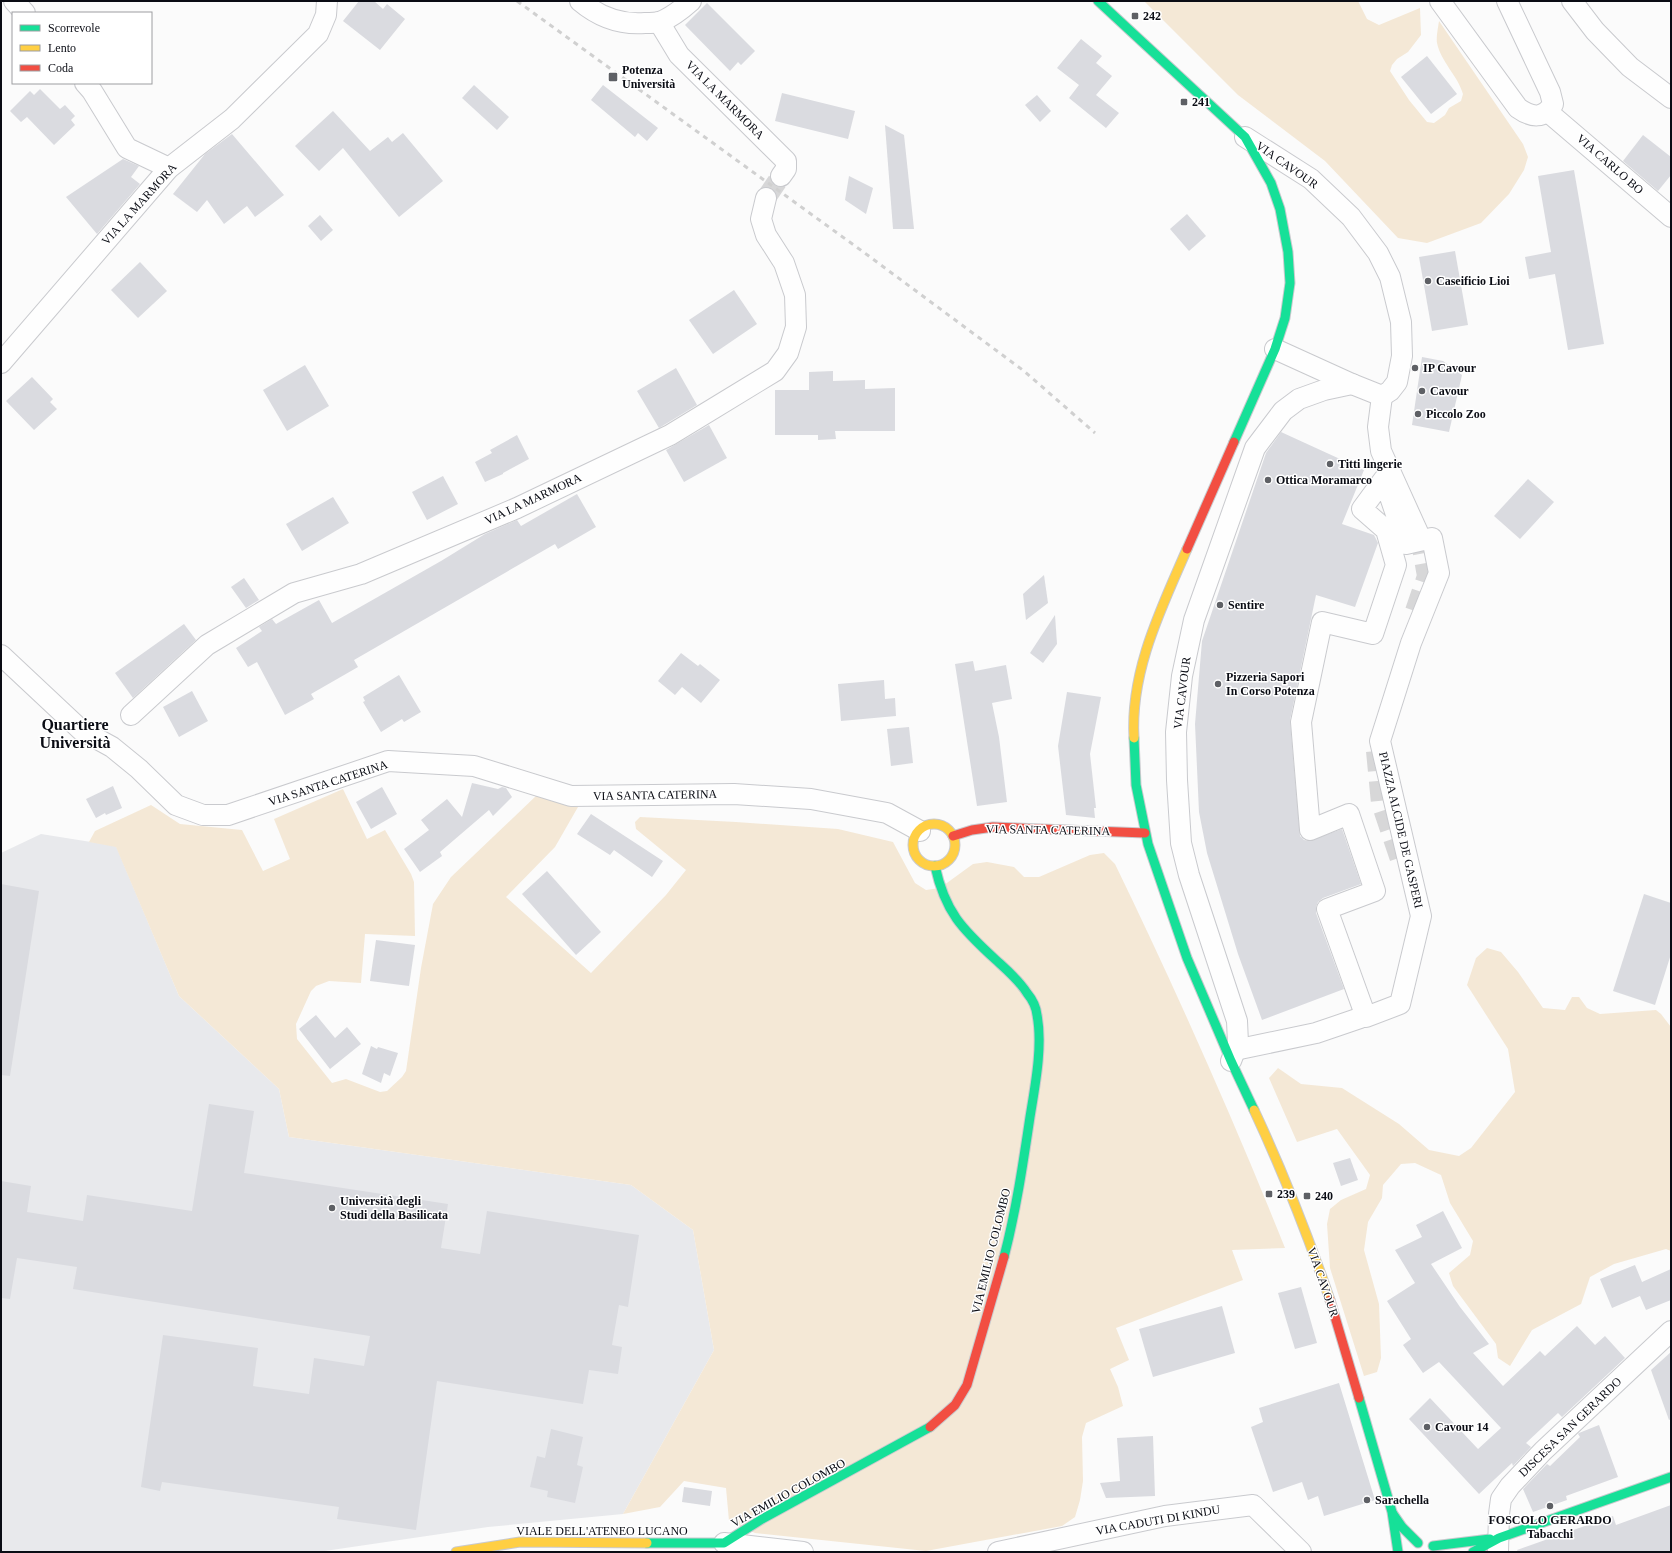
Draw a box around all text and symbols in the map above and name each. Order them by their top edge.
place label: 242 [1143,9,1161,23]
marker: 242 [1130,11,1140,21]
legend [12,12,152,84]
text: Scorrevole [48,21,100,35]
text: Lento [48,41,76,55]
street label: VIA LA MARMORA [683,58,767,142]
text: Coda [48,61,74,75]
place label: Potenza Università [622,63,675,91]
marker: Potenza Università [607,71,619,83]
place label: 241 [1192,95,1210,109]
marker: 241 [1179,97,1189,107]
street label: VIA CARLO BO [1574,131,1647,197]
street label: VIA CAVOUR [1253,138,1321,192]
street label: VIA LA MARMORA [99,160,180,248]
place label: Caseificio Lioi [1436,274,1510,288]
marker: Caseificio Lioi [1423,276,1433,286]
place label: IP Cavour [1423,361,1477,375]
marker: IP Cavour [1410,363,1420,373]
place label: Cavour [1430,384,1469,398]
marker: Cavour [1417,386,1427,396]
place label: Piccolo Zoo [1426,407,1486,421]
marker: Piccolo Zoo [1413,409,1423,419]
place label: Titti lingerie [1338,457,1403,471]
marker: Titti lingerie [1325,459,1335,469]
street label: VIA LA MARMORA [482,470,584,528]
place label: Ottica Moramarco [1276,473,1372,487]
marker: Ottica Moramarco [1263,475,1273,485]
place label: Sentire [1228,598,1265,612]
marker: Sentire [1215,600,1225,610]
street label: VIA CAVOUR [1171,656,1193,730]
place label: Pizzeria Sapori In Corso Potenza [1226,670,1315,698]
marker: Pizzeria Sapori In Corso Potenza [1213,679,1223,689]
district label: Quartiere Università [39,716,111,751]
street label: PIAZZA ALCIDE DE GASPERI [1376,750,1426,910]
street label: VIA SANTA CATERINA [267,757,390,809]
street label: VIA SANTA CATERINA [593,787,718,803]
street label: VIA SANTA CATERINA [986,822,1111,838]
street label: VIA EMILIO COLOMBO [969,1187,1013,1315]
place label: 239 [1277,1187,1295,1201]
marker: 239 [1264,1189,1274,1199]
place label: 240 [1315,1189,1333,1203]
marker: 240 [1302,1191,1312,1201]
place label: Università degli Studi della Basilicata [340,1194,448,1222]
marker: Università degli Studi della Basilicata [327,1203,337,1213]
street label: VIA CAVOUR [1305,1245,1341,1319]
street label: DISCESA SAN GERARDO [1516,1374,1625,1480]
place label: Cavour 14 [1435,1420,1488,1434]
marker: Cavour 14 [1422,1422,1432,1432]
street label: VIA EMILIO COLOMBO [728,1456,848,1530]
place label: Sarachella [1375,1493,1429,1507]
marker: Sarachella [1362,1495,1372,1505]
marker: FOSCOLO GERARDO Tabacchi [1545,1501,1555,1511]
street label: VIA CADUTI DI KINDU [1095,1502,1222,1538]
place label: FOSCOLO GERARDO Tabacchi [1488,1513,1612,1541]
street label: VIALE DELL'ATENEO LUCANO [516,1524,688,1538]

